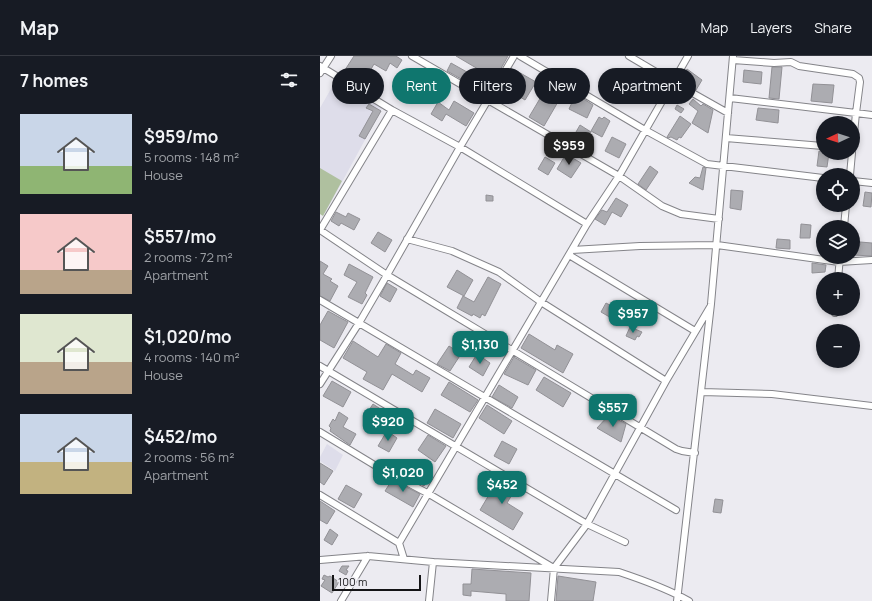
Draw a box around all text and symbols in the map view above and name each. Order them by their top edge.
text: Map [20,15,59,41]
text: Map [700,18,728,37]
text: Layers [750,18,792,37]
text: Share [814,18,852,37]
chip: Buy [332,68,384,104]
chip: Rent [392,68,451,104]
chip: Filters [459,68,526,104]
chip: New [534,68,590,104]
chip: Apartment [598,68,696,104]
text: 7 homes [20,69,88,92]
icon: filters [278,69,300,91]
north arrow [816,116,860,160]
map controls [816,116,860,368]
text: $959/mo [144,125,218,148]
icon: home [52,130,100,178]
pin: $959 [545,132,593,166]
text: $959 [553,136,585,154]
text: 5 rooms · 148 m² [144,148,239,166]
text: House [144,166,183,184]
button: locate [816,168,860,212]
button: layers [816,220,860,264]
text: $557/mo [144,225,216,248]
icon: home [52,230,100,278]
text: 2 rooms · 72 m² [144,248,233,266]
text: Apartment [144,266,208,284]
button: + [816,272,860,316]
pin: $957 [609,300,657,334]
text: $957 [618,304,648,322]
button: − [816,324,860,368]
text: $1,020/mo [144,325,232,348]
icon: home [52,330,100,378]
pin: $1,130 [447,331,513,365]
text: $1,130 [461,335,499,353]
text: 4 rooms · 140 m² [144,348,240,366]
text: House [144,366,183,384]
pin: $557 [589,394,637,428]
text: $557 [598,398,628,416]
pin: $920 [364,408,412,442]
text: $920 [372,412,404,430]
text: $452/mo [144,425,217,448]
icon: home [52,430,100,478]
text: 2 rooms · 56 m² [144,448,234,466]
pin: $1,020 [370,459,436,493]
text: $1,020 [382,463,424,481]
text: Apartment [144,466,208,484]
pin: $452 [478,471,526,505]
text: $452 [486,475,518,493]
scale bar [332,573,421,592]
text: 100 m [338,574,367,589]

